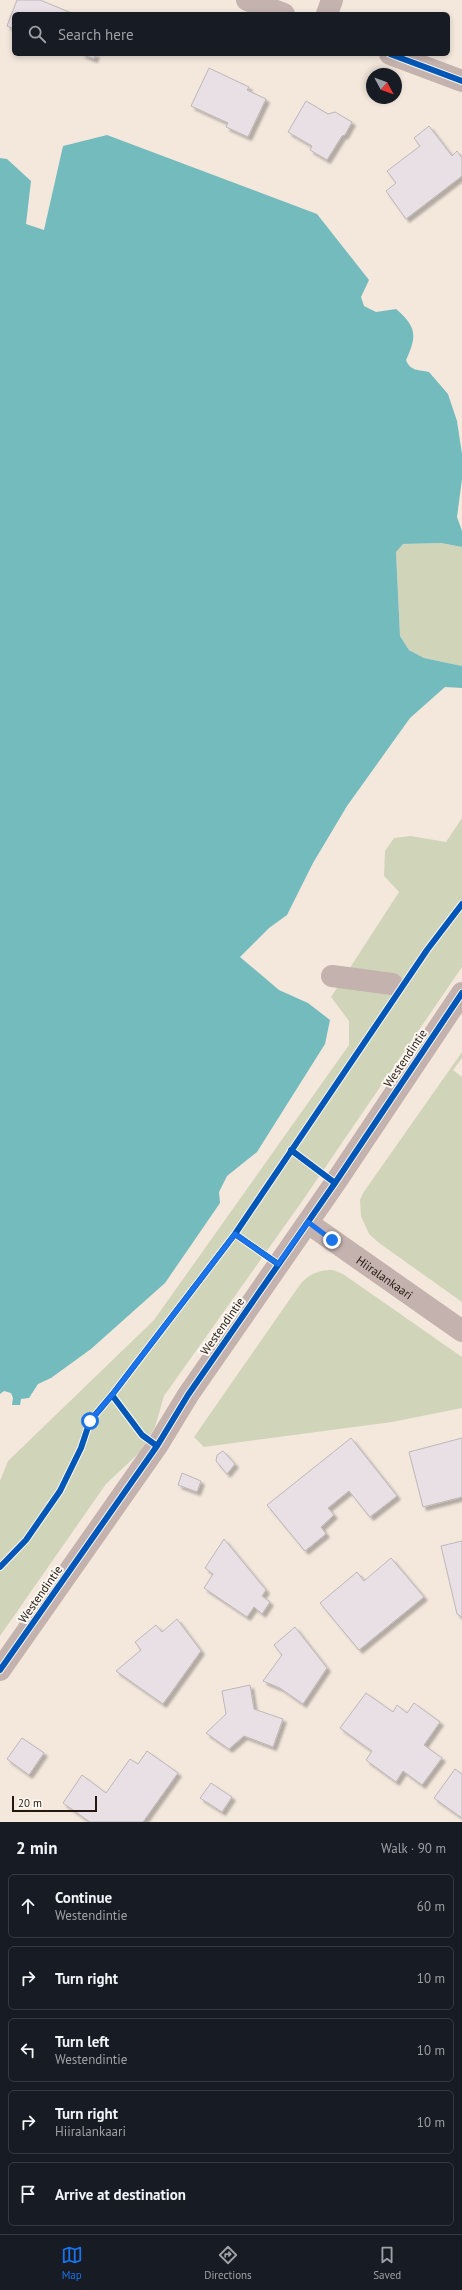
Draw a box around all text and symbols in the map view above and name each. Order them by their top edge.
search box [12,12,450,56]
icon: search [26,23,48,45]
text: Search here [58,25,134,44]
north arrow [366,68,402,104]
street label: Westendintie [380,1026,430,1090]
route end [323,1231,341,1249]
street label: Hiiralankaari [354,1252,416,1302]
street label: Westendintie [197,1294,247,1358]
route start [81,1412,99,1430]
street label: Westendintie [15,1562,65,1626]
scale bar [12,1794,97,1813]
text: 20 m [18,1796,42,1810]
text: 2 min [16,1837,57,1859]
text: Walk · 90 m [381,1840,446,1857]
text: Continue [55,1888,112,1907]
icon: ahead [17,1895,39,1917]
text: 60 m [417,1898,445,1915]
text: Westendintie [55,1907,127,1924]
icon: right [17,1967,39,1989]
text: Turn right [55,1969,118,1988]
text: 10 m [417,1970,445,1987]
text: Turn left [55,2032,109,2051]
icon: left [17,2039,39,2061]
text: 10 m [417,2042,445,2059]
text: Westendintie [55,2051,127,2068]
text: Turn right [55,2104,118,2123]
icon: right [17,2111,39,2133]
text: 10 m [417,2114,445,2131]
text: Hiiralankaari [55,2123,126,2140]
icon: arrive [17,2183,39,2205]
text: Arrive at destination [55,2185,186,2204]
tab: Map [61,2244,83,2282]
tab: Directions [204,2244,252,2282]
tab: Saved [373,2244,401,2282]

